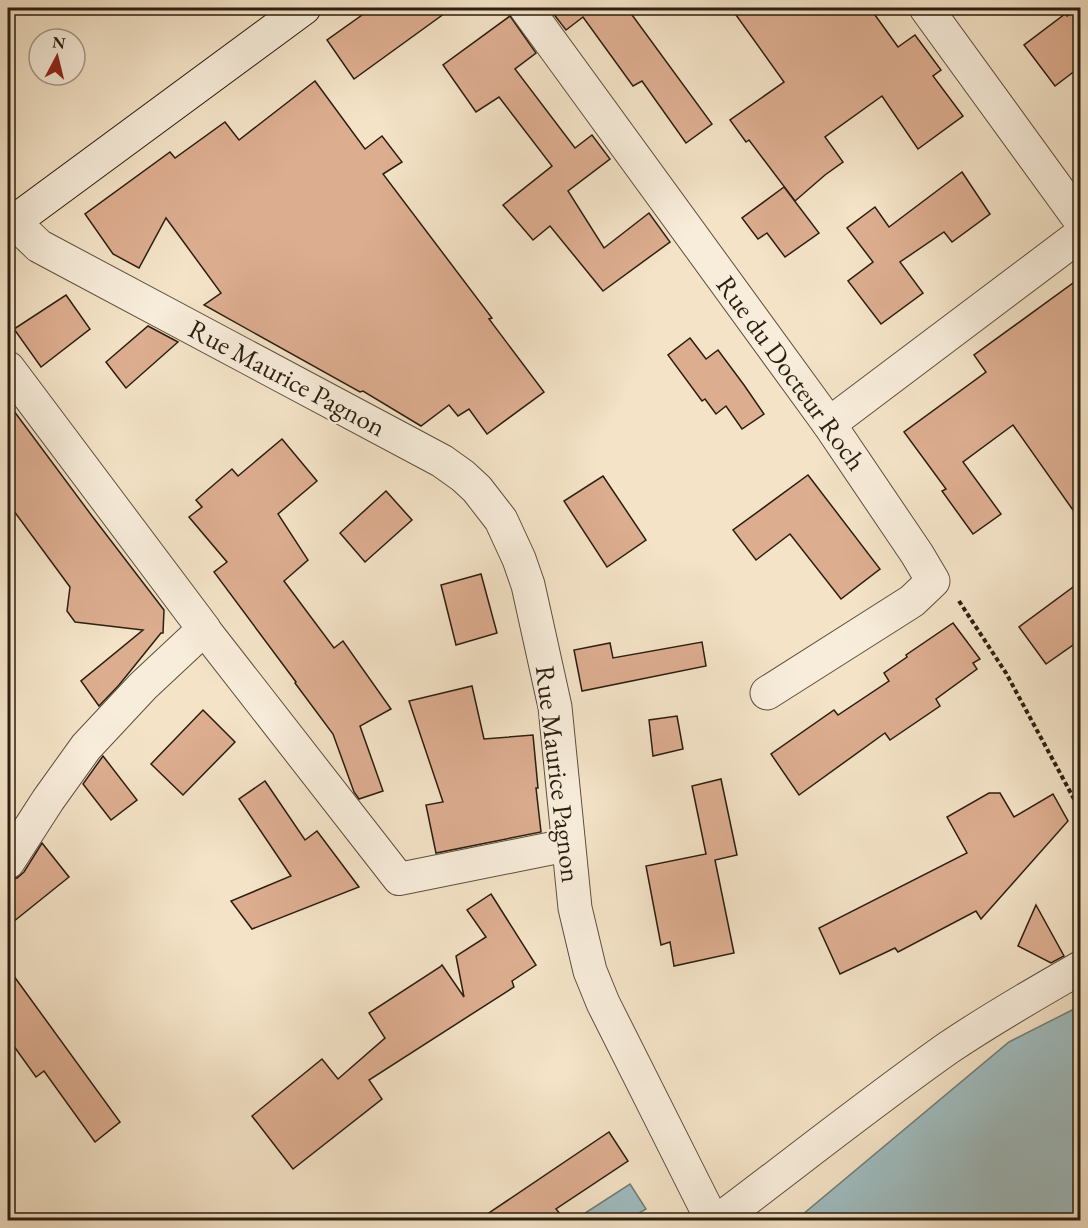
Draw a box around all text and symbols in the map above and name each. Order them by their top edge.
north arrow [27,27,87,87]
text: N [51,31,67,54]
street label: Rue du Docteur Roch [709,268,874,477]
street label: Rue Maurice Pagnon [183,311,392,444]
street label: Rue Maurice Pagnon [528,664,589,884]

